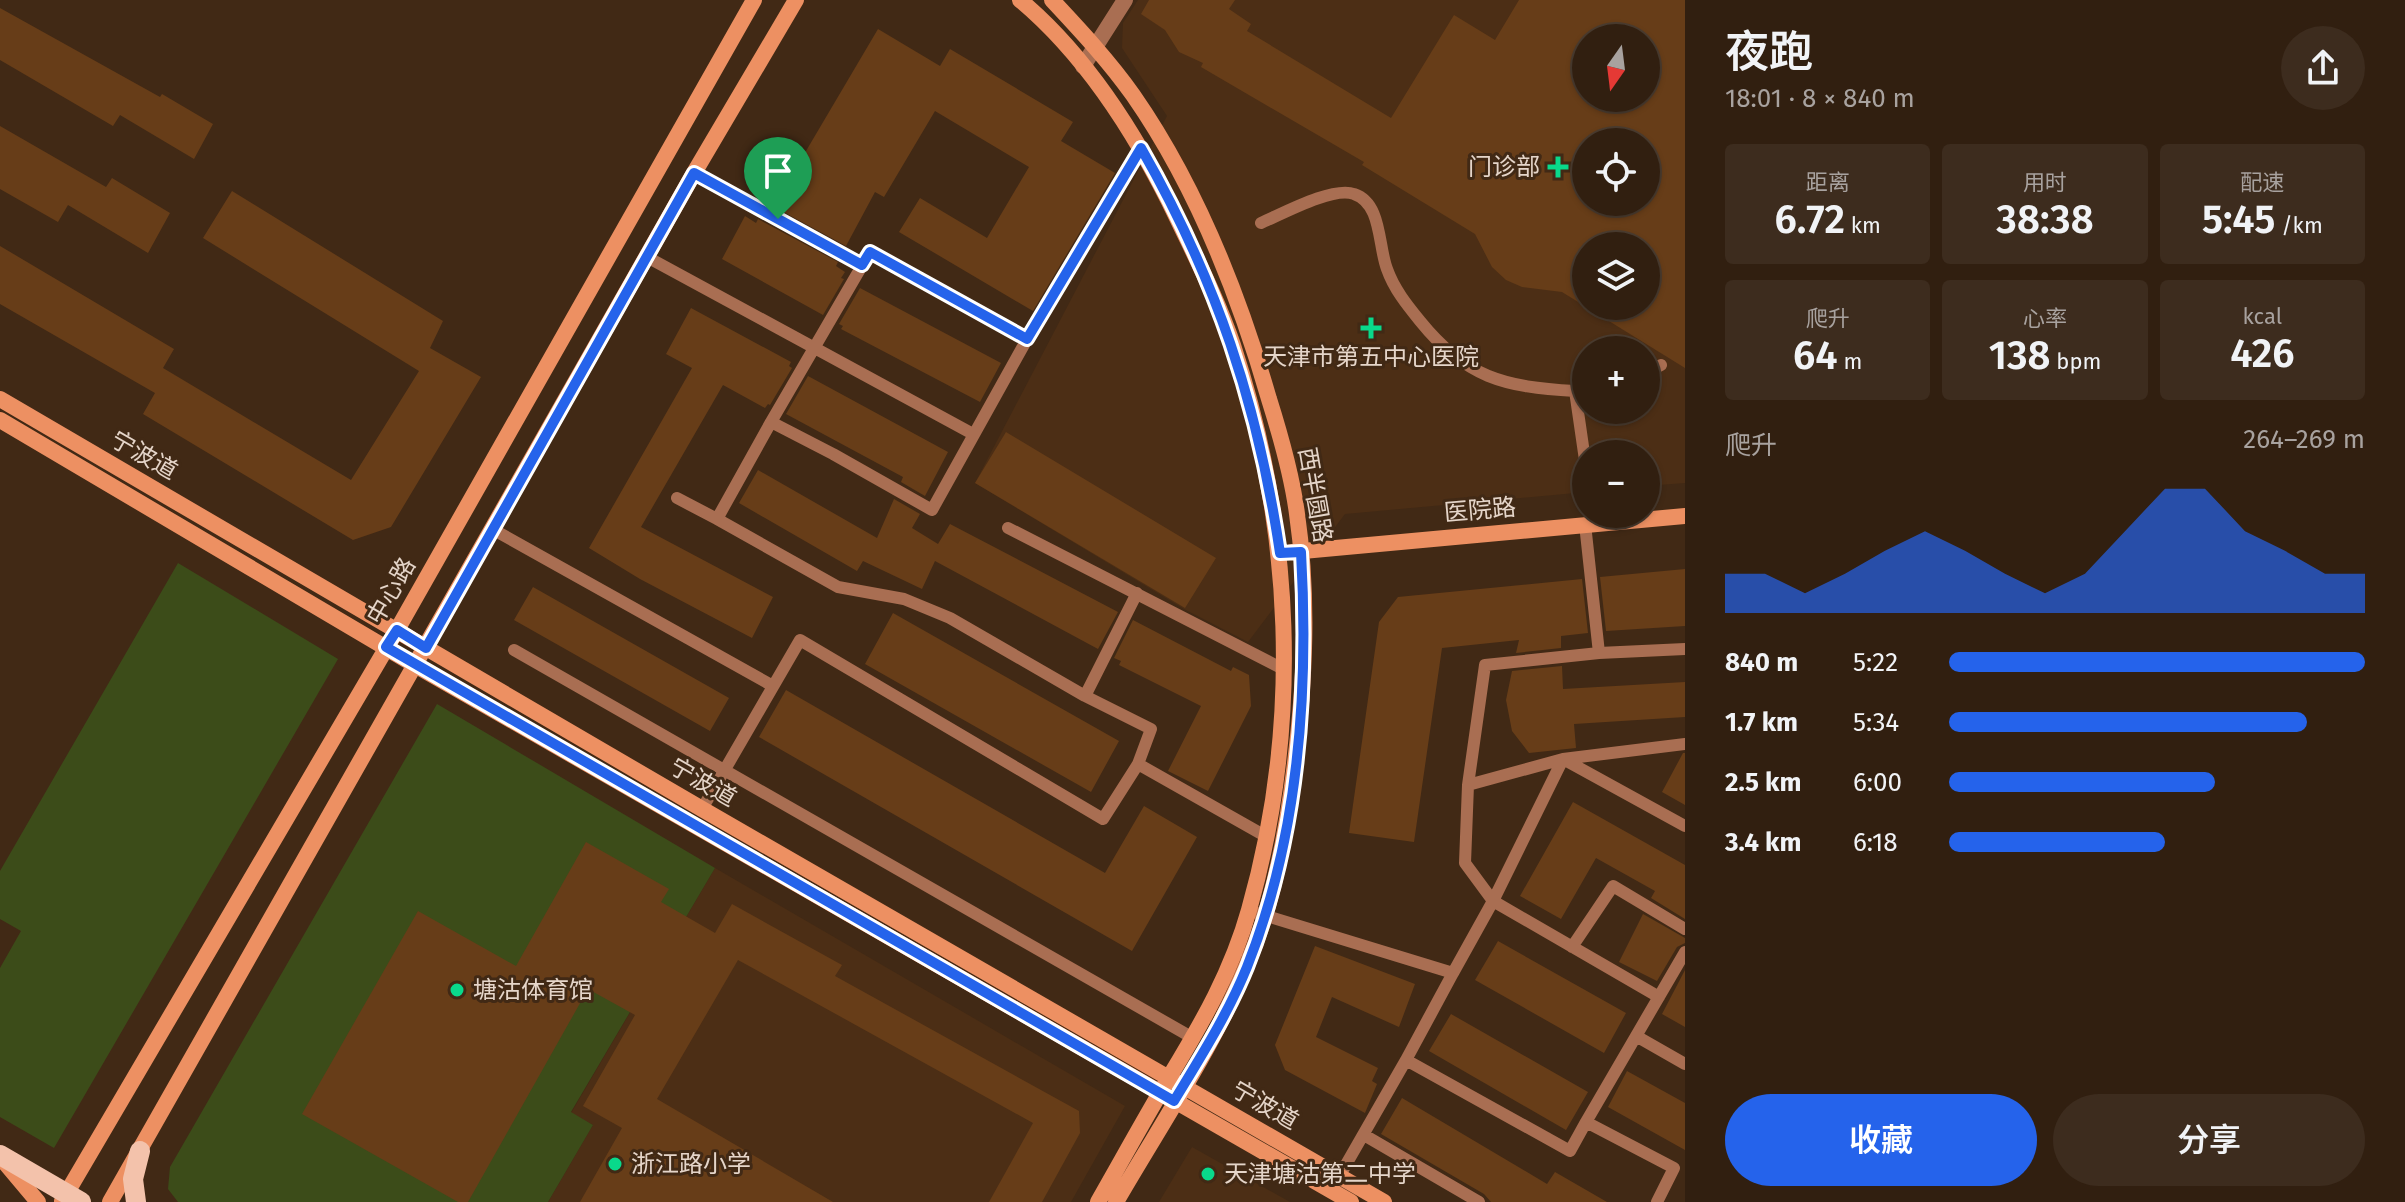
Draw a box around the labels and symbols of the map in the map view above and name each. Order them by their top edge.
north arrow [1572,24,1660,112]
pin [744,137,812,219]
place label: 门诊部 [1468,153,1540,181]
marker: 门诊部 [1547,156,1569,178]
marker: 天津市第五中心医院 [1360,317,1382,339]
place label: 天津市第五中心医院 [1263,343,1479,371]
street label: 宁波道 [106,425,182,485]
street label: 西半圆路 [1293,445,1337,545]
street label: 医院路 [1443,493,1517,527]
street label: 中心路 [361,553,421,629]
street label: 宁波道 [665,752,741,812]
place label: 塘沽体育馆 [473,976,593,1004]
marker: 塘沽体育馆 [448,981,466,999]
street label: 宁波道 [1227,1075,1303,1135]
place label: 浙江路小学 [631,1150,751,1178]
marker: 浙江路小学 [606,1155,624,1173]
place label: 天津塘沽第二中学 [1224,1160,1416,1188]
marker: 天津塘沽第二中学 [1199,1165,1217,1183]

